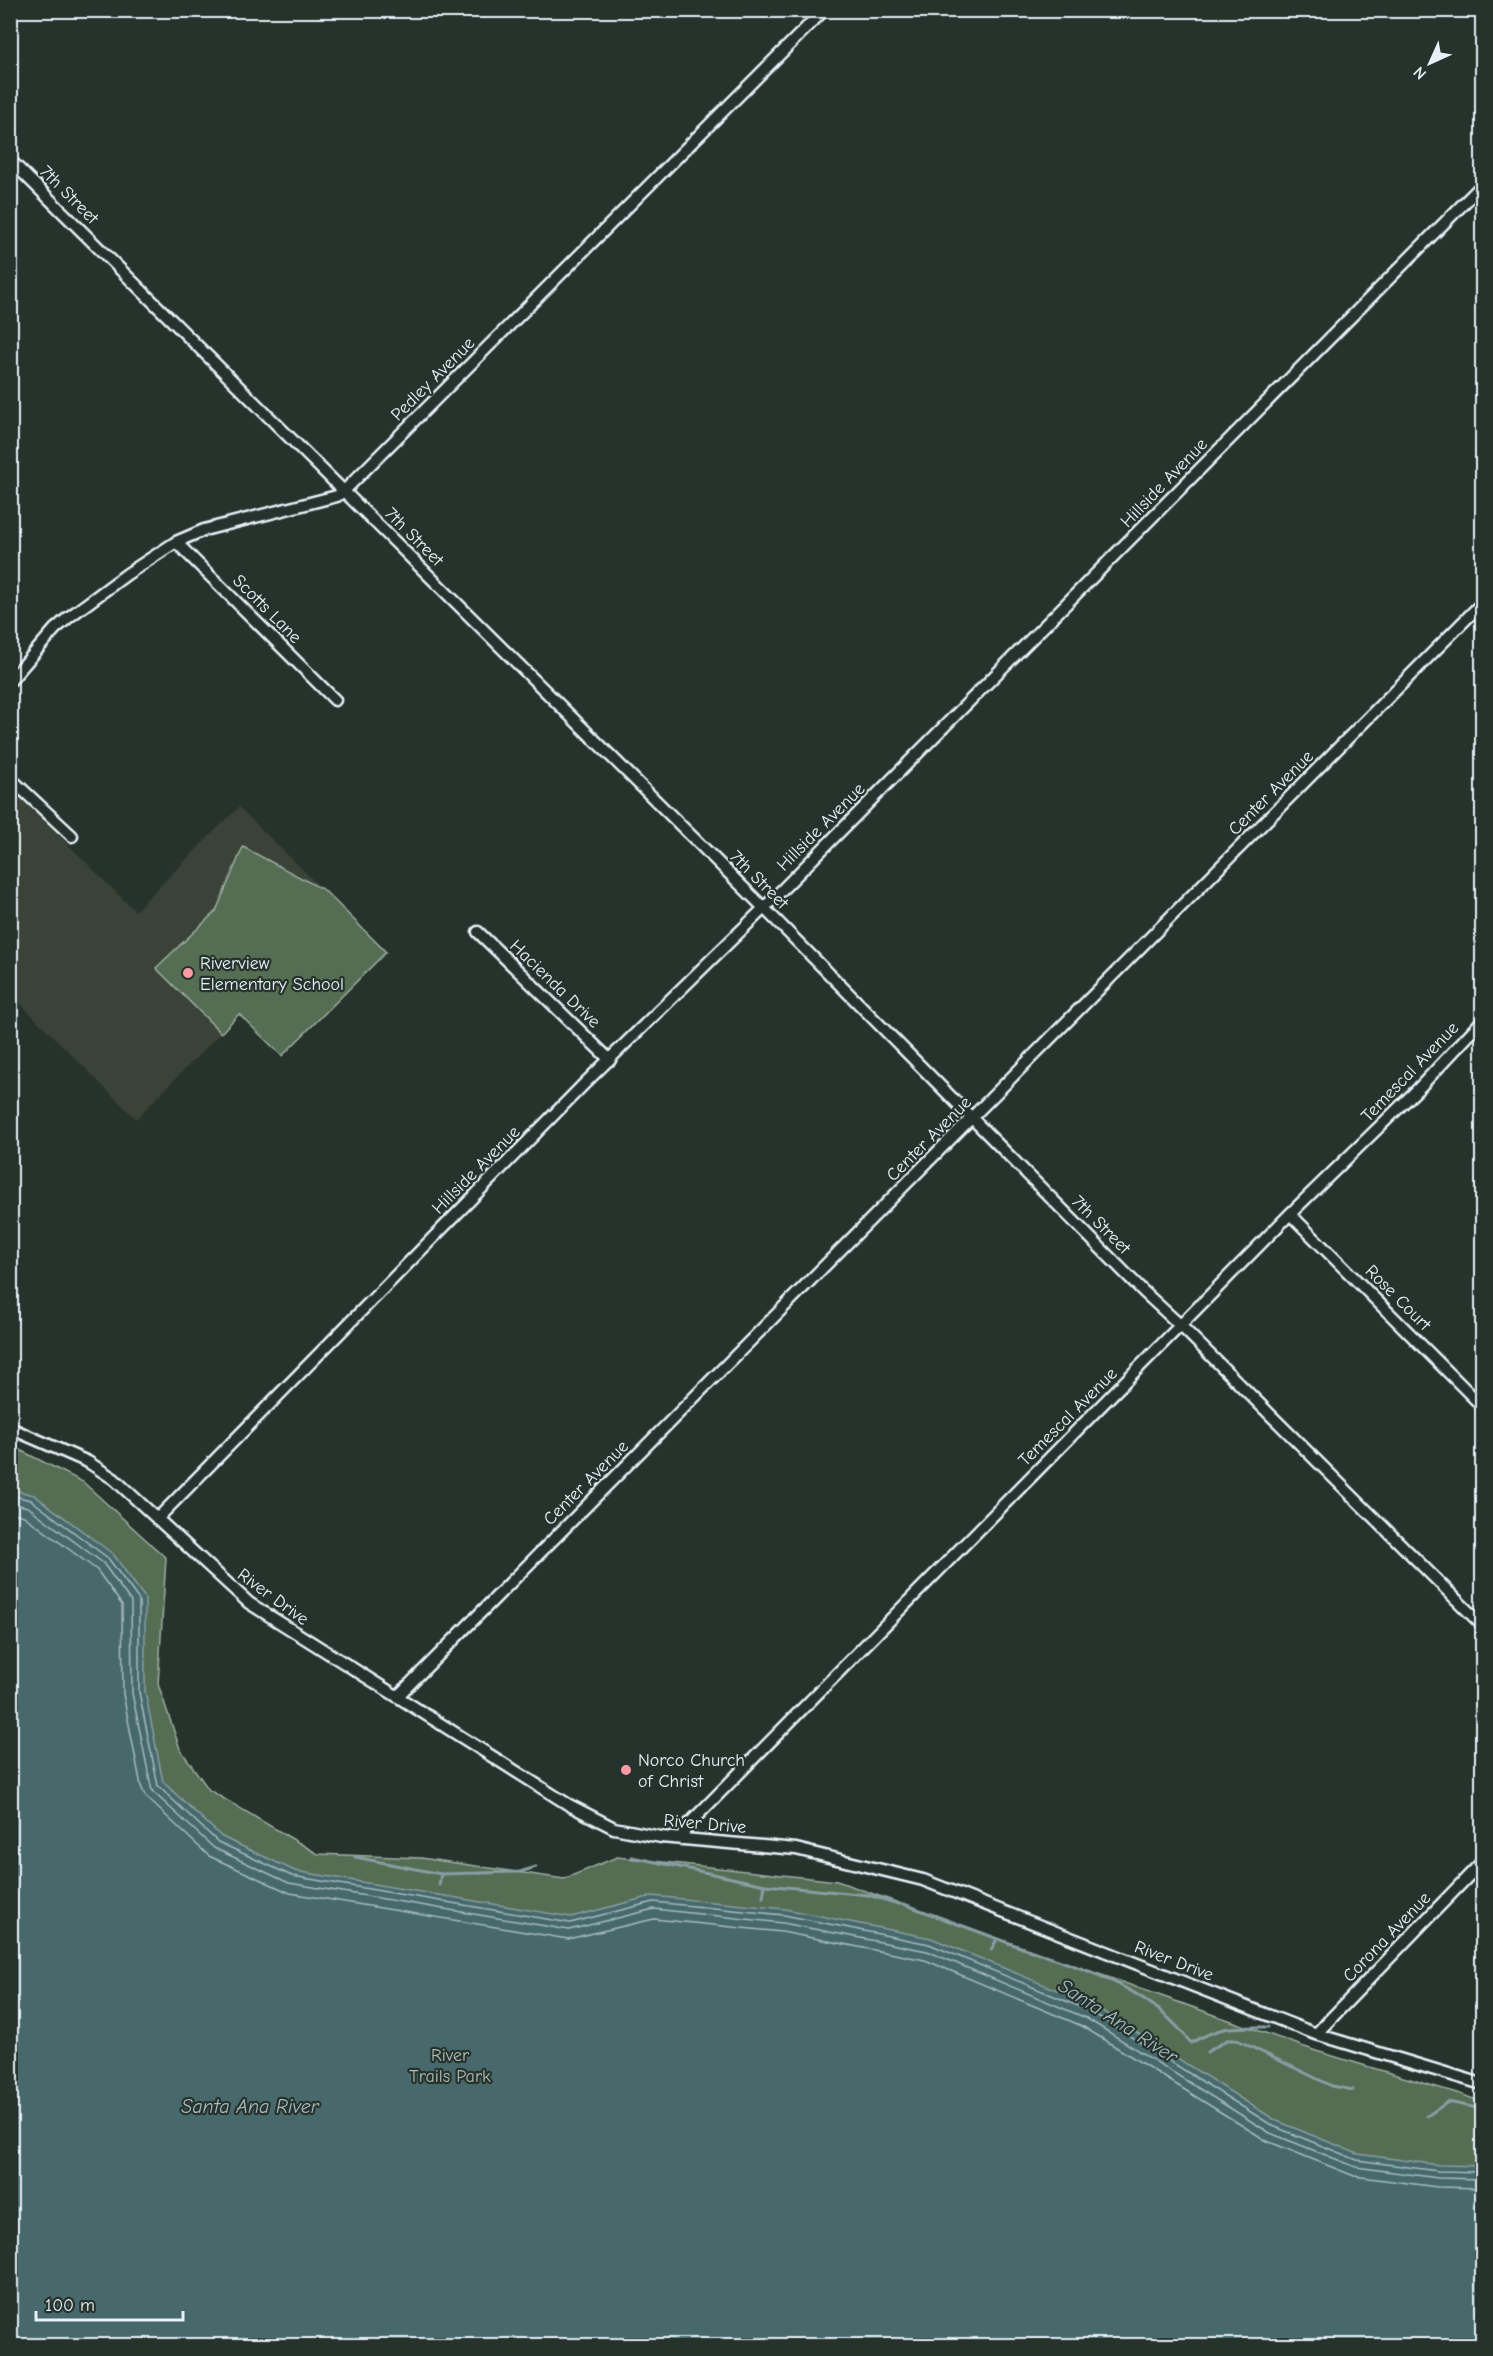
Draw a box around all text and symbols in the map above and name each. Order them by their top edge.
north arrow [1400,33,1460,93]
text: N [1410,63,1430,83]
street label: 7th Street [35,161,103,229]
street label: Pedley Avenue [387,333,479,425]
street label: Hillside Avenue [1116,434,1212,532]
street label: 7th Street [380,503,448,571]
street label: Scotts Lane [228,570,306,648]
street label: Center Avenue [1224,746,1318,840]
street label: Hillside Avenue [773,779,869,875]
street label: 7th Street [725,846,793,914]
street label: Hacienda Drive [505,936,605,1032]
place label: Riverview Elementary School [200,953,344,995]
marker: Riverview Elementary School [181,966,195,980]
street label: Temescal Avenue [1357,1018,1463,1126]
street label: Center Avenue [882,1092,976,1186]
street label: Hillside Avenue [428,1122,524,1218]
street label: 7th Street [1067,1191,1135,1259]
street label: Rose Court [1361,1261,1436,1336]
street label: Temescal Avenue [1014,1363,1122,1471]
street label: Center Avenue [539,1436,633,1530]
street label: River Drive [233,1564,313,1630]
place label: Norco Church of Christ [638,1750,745,1792]
marker: Norco Church of Christ [619,1763,633,1777]
street label: River Drive [663,1810,747,1838]
street label: Corona Avenue [1339,1888,1435,1986]
street label: River Drive [1132,1936,1216,1986]
water label: Santa Ana River [1054,1974,1183,2069]
park label: River Trails Park [409,2045,491,2087]
water label: Santa Ana River [181,2095,320,2118]
scale bar [36,2284,183,2322]
text: 100 m [45,2295,95,2316]

